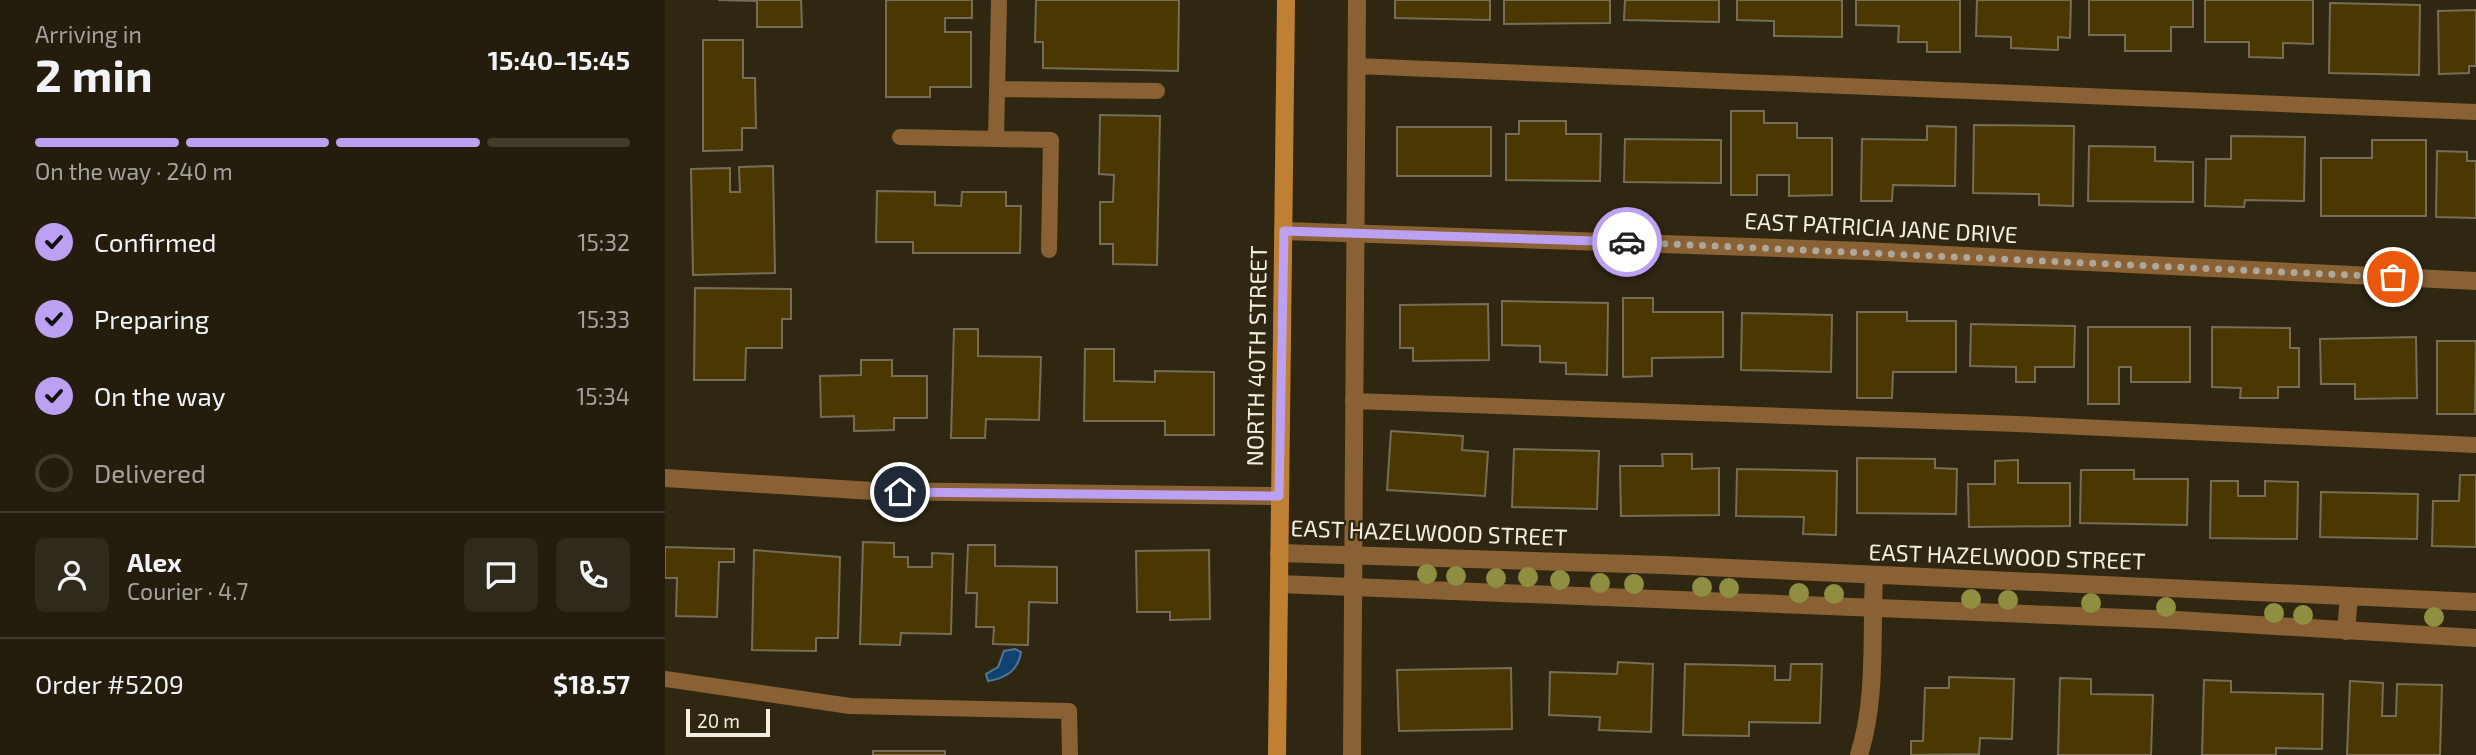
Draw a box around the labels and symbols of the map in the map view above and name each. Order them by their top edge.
street label: EAST PATRICIA JANE DRIVE [1744,206,2018,248]
courier [1592,207,1662,277]
street label: NORTH 40TH STREET [1240,245,1272,467]
pin [2363,247,2423,307]
pin [870,462,930,522]
street label: EAST HAZELWOOD STREET [1290,513,1568,551]
street label: EAST HAZELWOOD STREET [1868,537,2146,575]
scale bar [686,706,770,738]

